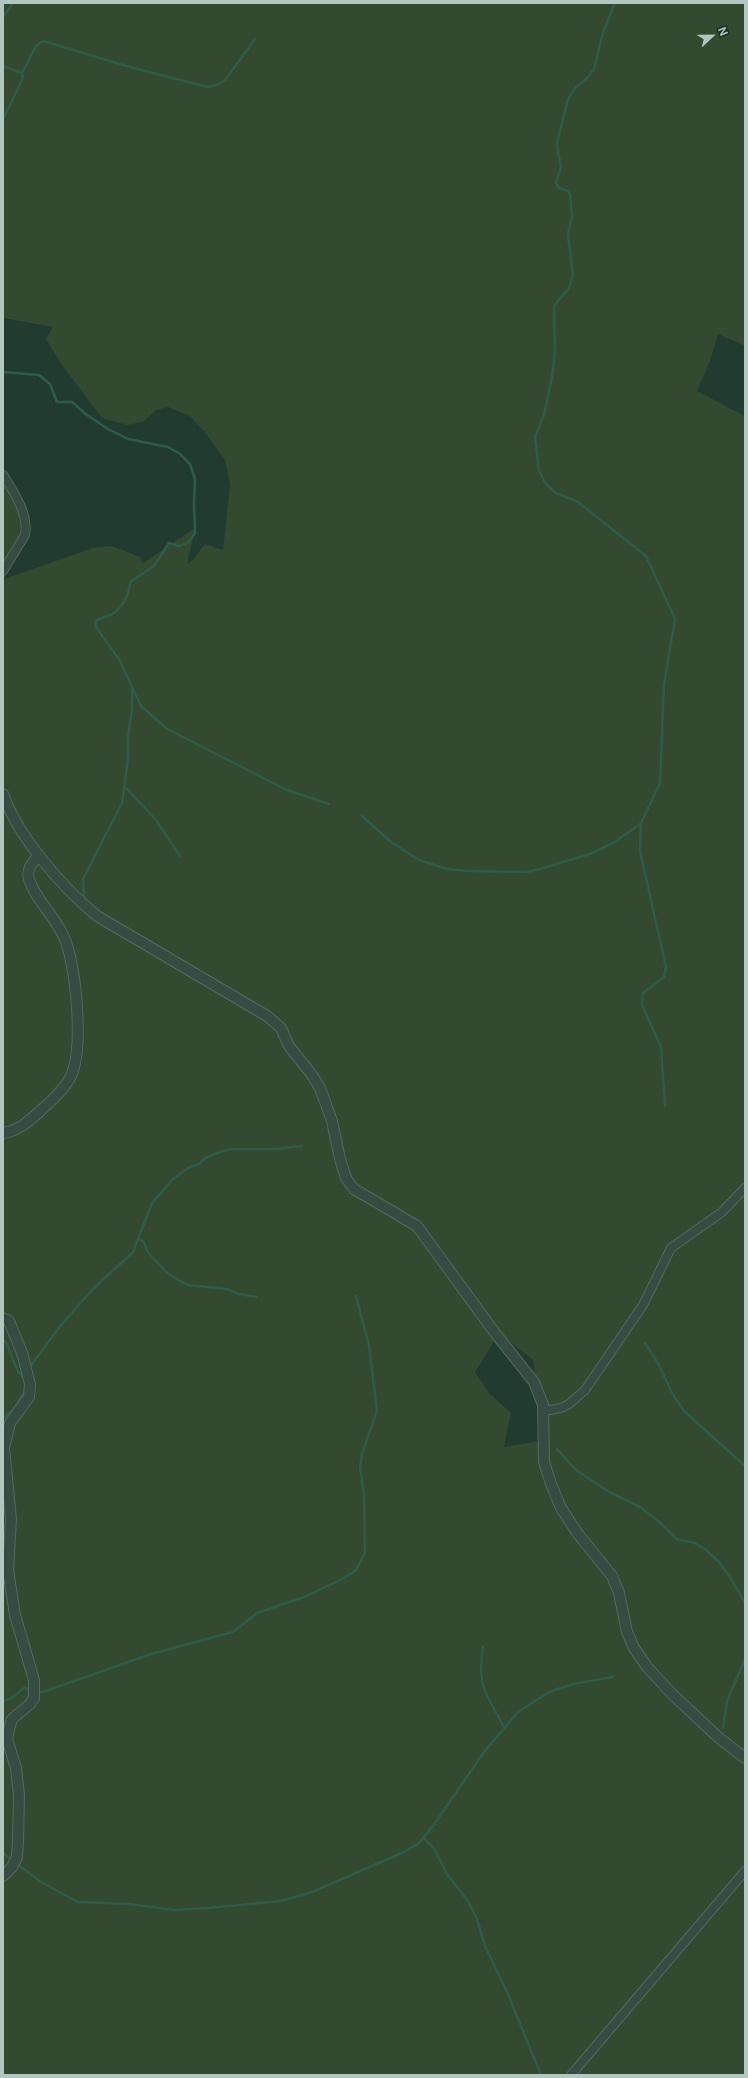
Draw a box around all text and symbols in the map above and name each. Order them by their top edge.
north arrow [692,16,732,56]
text: N [715,25,731,38]

